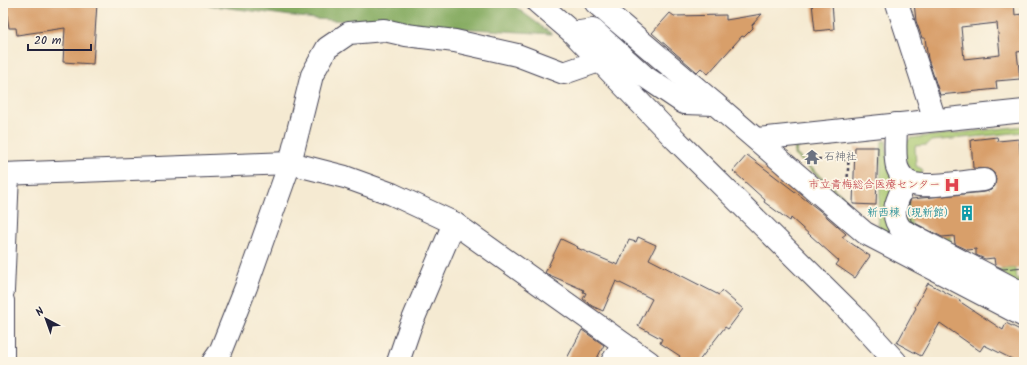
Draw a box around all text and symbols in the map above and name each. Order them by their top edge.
scale bar [28,26,91,52]
text: 20 m [34,31,62,50]
temple icon: 石神社 [803,148,821,166]
place label: 石神社 [824,148,857,166]
place label: 市立青梅総合医療センター [808,176,940,194]
hospital icon: 市立青梅総合医療センター [943,176,961,194]
place label: 新西棟（現新館） [867,204,955,222]
building icon: 新西棟（現新館） [958,204,976,222]
north arrow [26,299,66,339]
text: N [32,303,49,321]

